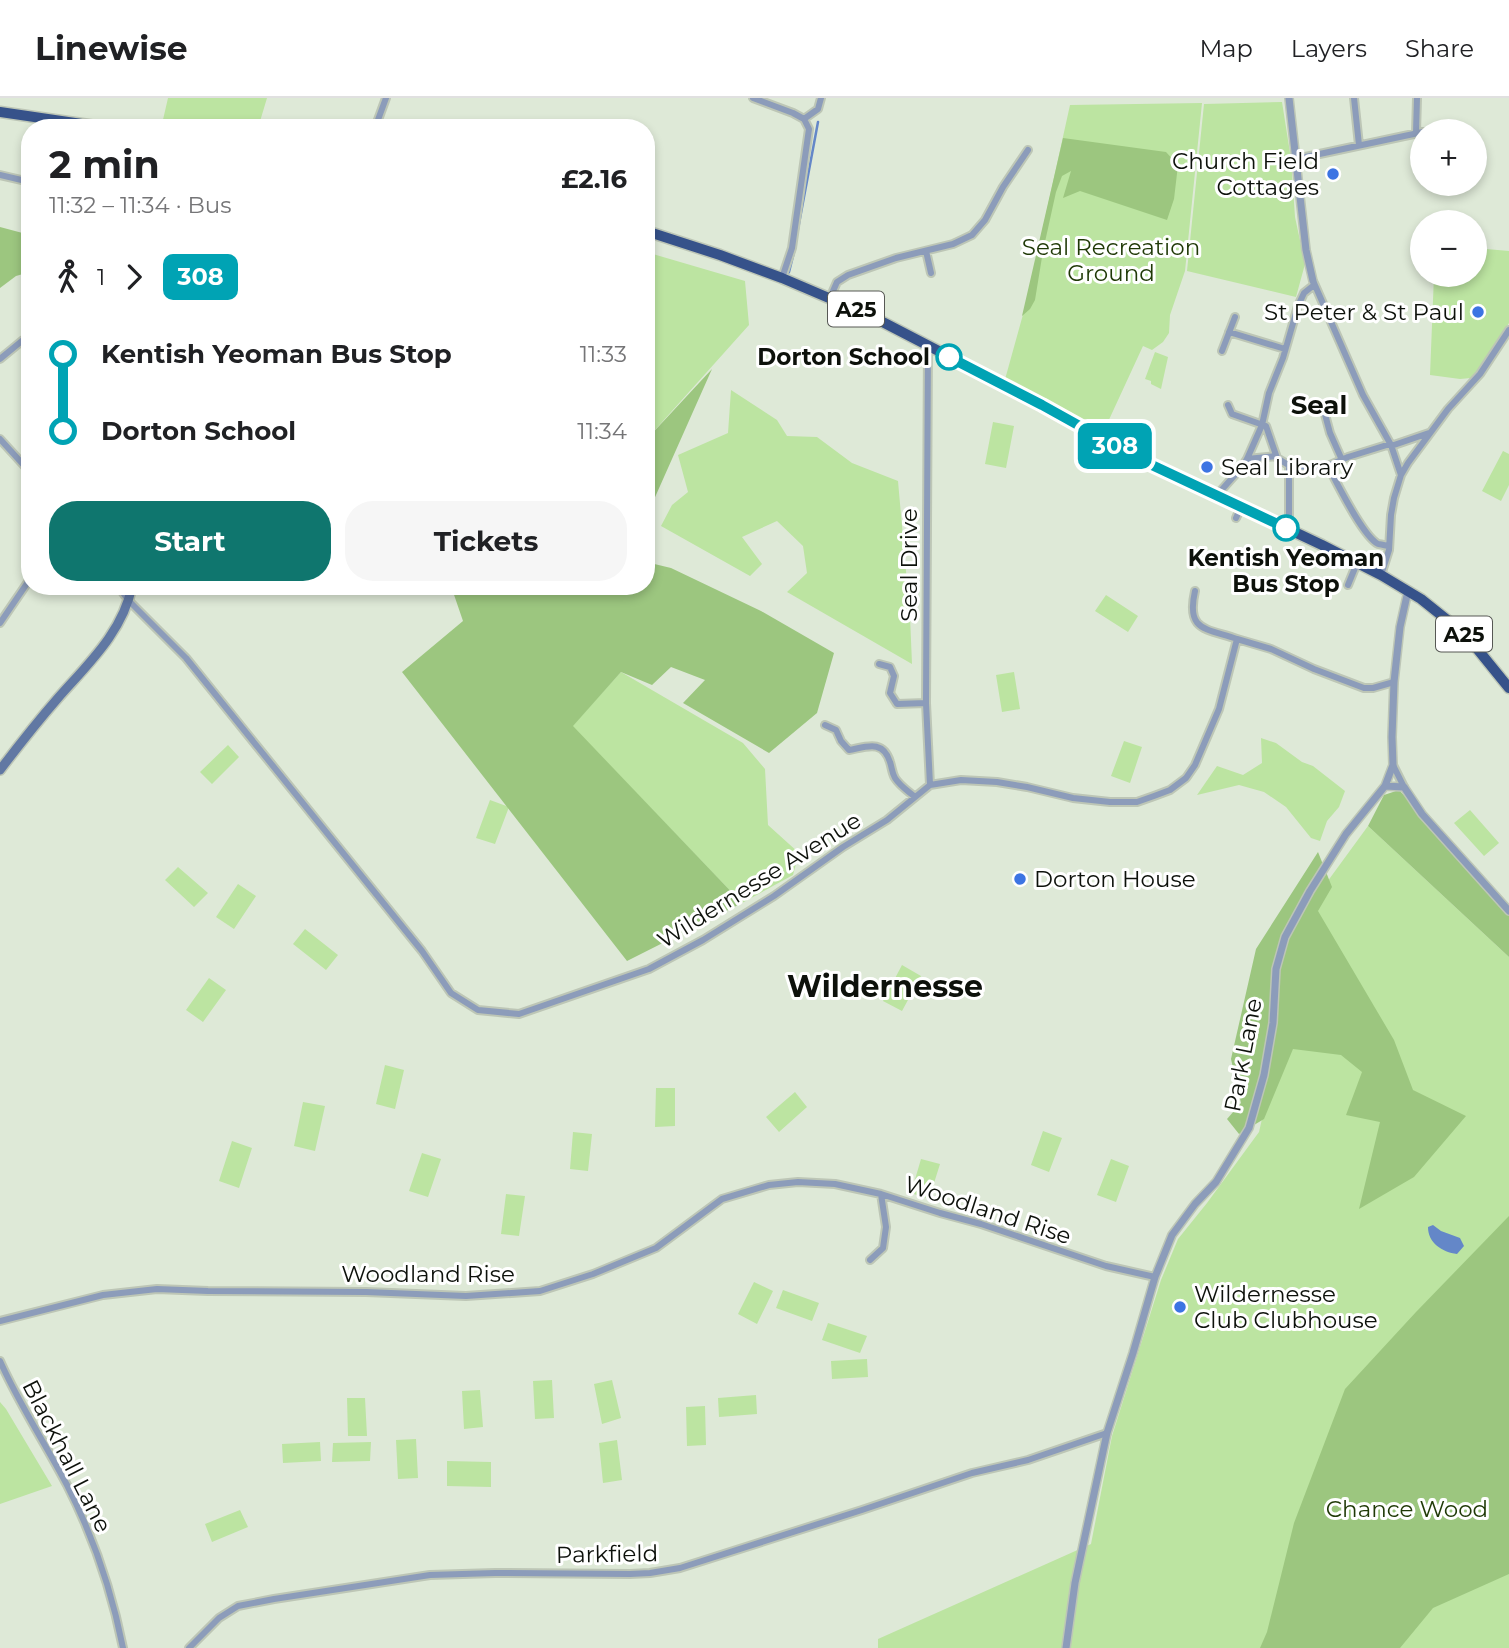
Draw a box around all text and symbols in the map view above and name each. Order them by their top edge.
text: Linewise [35,28,188,68]
text: Map [1199,34,1253,63]
text: Layers [1291,34,1367,63]
text: Share [1405,34,1474,63]
map controls [1410,119,1487,287]
button: + [1410,119,1487,196]
text: 2 min [49,141,160,188]
place label: Church Field Cottages [1172,147,1319,201]
text: £2.16 [561,163,627,195]
marker: Church Field Cottages [1325,166,1341,182]
text: 11:32 – 11:34 · Bus [49,191,231,219]
button: − [1410,210,1487,287]
park label: Seal Recreation Ground [1022,233,1200,287]
icon: walk [49,258,87,296]
icon: forward [115,258,153,296]
text: 308 [177,262,224,291]
text: 1 [97,263,105,291]
road number: A25 [828,292,884,326]
place label: St Peter & St Paul [1264,298,1464,326]
marker: St Peter & St Paul [1470,304,1486,320]
text: Kentish Yeoman Bus Stop [101,338,452,370]
text: 11:33 [580,340,627,368]
place label: Dorton School [757,343,930,371]
marker: Dorton School [936,344,962,370]
district label: Seal [1291,389,1347,421]
text: Dorton School [101,415,296,447]
text: 11:34 [577,417,627,445]
line badge: 308 [1075,423,1155,469]
text: 308 [1092,431,1138,460]
place label: Seal Library [1221,453,1354,481]
marker: Seal Library [1199,459,1215,475]
button: Start [49,501,331,581]
button: Tickets [345,501,627,581]
street label: Seal Drive [895,508,923,622]
marker: Kentish Yeoman Bus Stop [1273,515,1299,541]
place label: Kentish Yeoman Bus Stop [1188,544,1384,598]
road number: A25 [1436,616,1492,652]
street label: Wildernesse Avenue [652,806,866,954]
place label: Dorton House [1034,865,1196,893]
marker: Dorton House [1012,871,1028,887]
district label: Wildernesse [787,968,983,1005]
street label: Park Lane [1218,996,1268,1114]
street label: Woodland Rise [901,1170,1075,1250]
street label: Woodland Rise [341,1260,515,1288]
place label: Wildernesse Club Clubhouse [1194,1280,1378,1334]
marker: Wildernesse Club Clubhouse [1172,1299,1188,1315]
street label: Blackhall Lane [16,1375,118,1537]
park label: Chance Wood [1326,1495,1488,1523]
street label: Parkfield [556,1539,658,1569]

